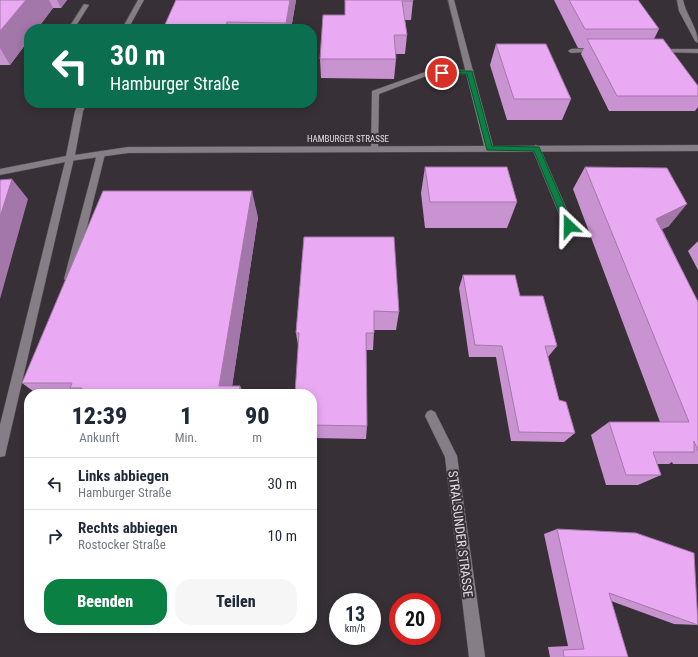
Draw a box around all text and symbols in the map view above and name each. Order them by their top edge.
text: 30 m [110,39,166,72]
icon: left [44,40,96,92]
pin [425,56,459,90]
icon: arrive [431,62,453,84]
text: Hamburger Straße [110,73,239,94]
street label: HAMBURGER STRASSE [307,134,390,144]
position arrow [548,205,590,247]
text: 12:39 [72,402,127,430]
text: 1 [180,402,192,430]
text: 90 [245,402,269,430]
text: Ankunft [79,430,120,445]
text: Min. [175,430,197,445]
text: m [252,430,262,445]
text: Links abbiegen [78,467,169,485]
street label: STRALSUNDER STRASSE [445,470,476,598]
icon: left [44,473,66,495]
text: 30 m [267,475,297,493]
text: Hamburger Straße [78,485,171,500]
text: Rechts abbiegen [78,519,178,537]
icon: right [44,525,66,547]
text: 10 m [267,527,297,545]
text: Rostocker Straße [78,537,166,552]
button: Beenden [44,579,167,625]
button: Teilen [175,579,297,625]
speed limit sign: 20 [389,593,441,645]
text: 13 [345,602,365,626]
text: km/h [345,623,365,634]

